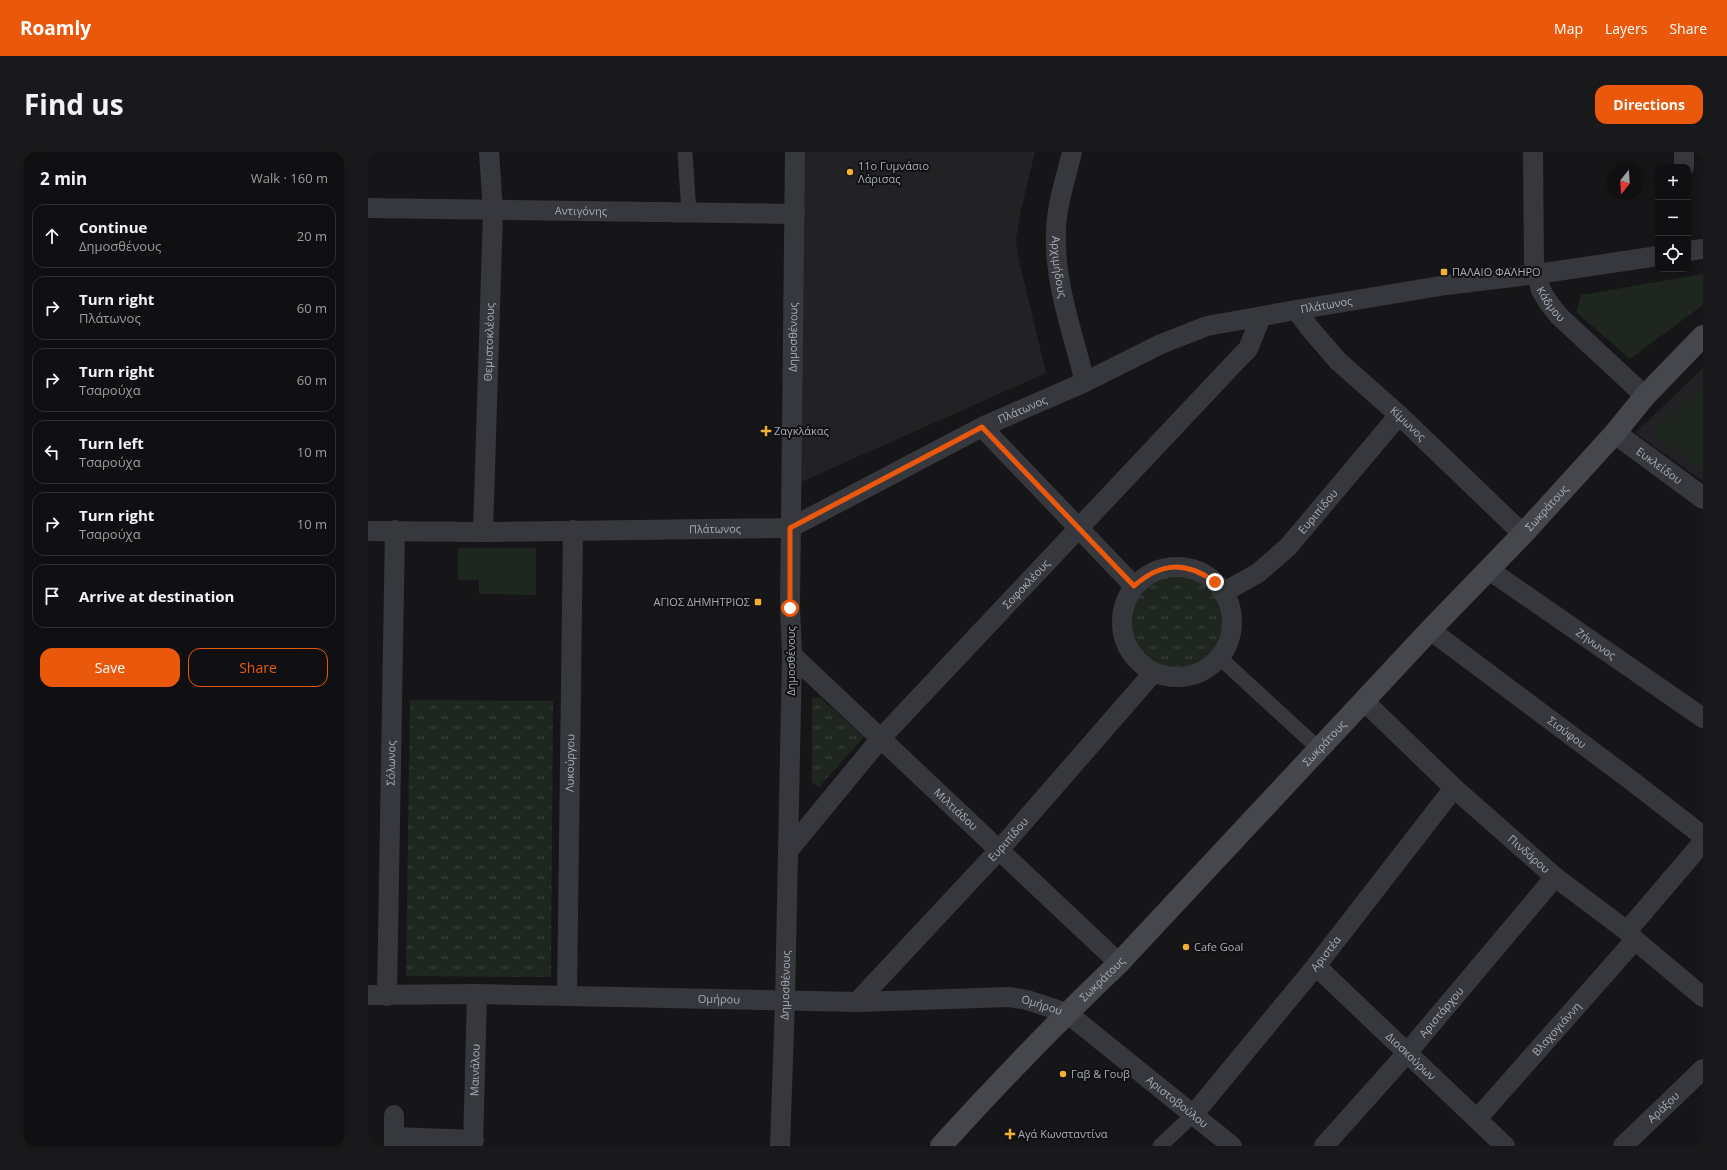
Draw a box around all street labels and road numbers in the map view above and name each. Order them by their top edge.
street label: Αντιγόνης [555,203,607,218]
street label: Αρχιμήδους [1049,236,1071,299]
street label: Κάδμου [1533,283,1569,325]
street label: Πλάτωνος [1299,293,1353,316]
street label: Δημοσθένους [785,302,800,372]
street label: Θεμιστοκλέους [480,303,497,382]
street label: Πλάτωνος [995,392,1049,426]
street label: Κίμωνος [1387,403,1429,444]
street label: Ευκλείδου [1634,443,1686,487]
street label: Σωκράτους [1521,481,1571,534]
street label: Ευριπίδου [1294,485,1341,537]
street label: Πλάτωνος [689,521,741,536]
street label: Σοφοκλέους [999,556,1053,612]
street label: Ζήνωνος [1573,624,1619,663]
street label: Δημοσθένους [783,626,798,696]
street label: Σισύφου [1545,713,1590,752]
street label: Σωκράτους [1299,717,1349,769]
street label: Λυκούργου [562,734,577,792]
street label: Σόλωνος [383,740,398,786]
street label: Μιλτιάδου [931,785,982,833]
street label: Ευριπίδου [984,814,1031,864]
street label: Πινδάρου [1505,831,1554,876]
street label: Αριστέα [1307,932,1344,974]
street label: Δημοσθένους [776,950,793,1020]
street label: Σωκράτους [1076,953,1128,1004]
street label: Αριστάρχου [1415,983,1467,1040]
street label: Ομήρου [698,991,740,1007]
street label: Ομήρου [1020,991,1065,1018]
street label: Βλαχογιάννη [1528,999,1584,1059]
street label: Διοσκούρων [1383,1029,1439,1083]
street label: Μαινάλου [466,1043,483,1096]
street label: Αριστοβούλου [1143,1072,1212,1131]
street label: Αράξου [1644,1088,1682,1126]

